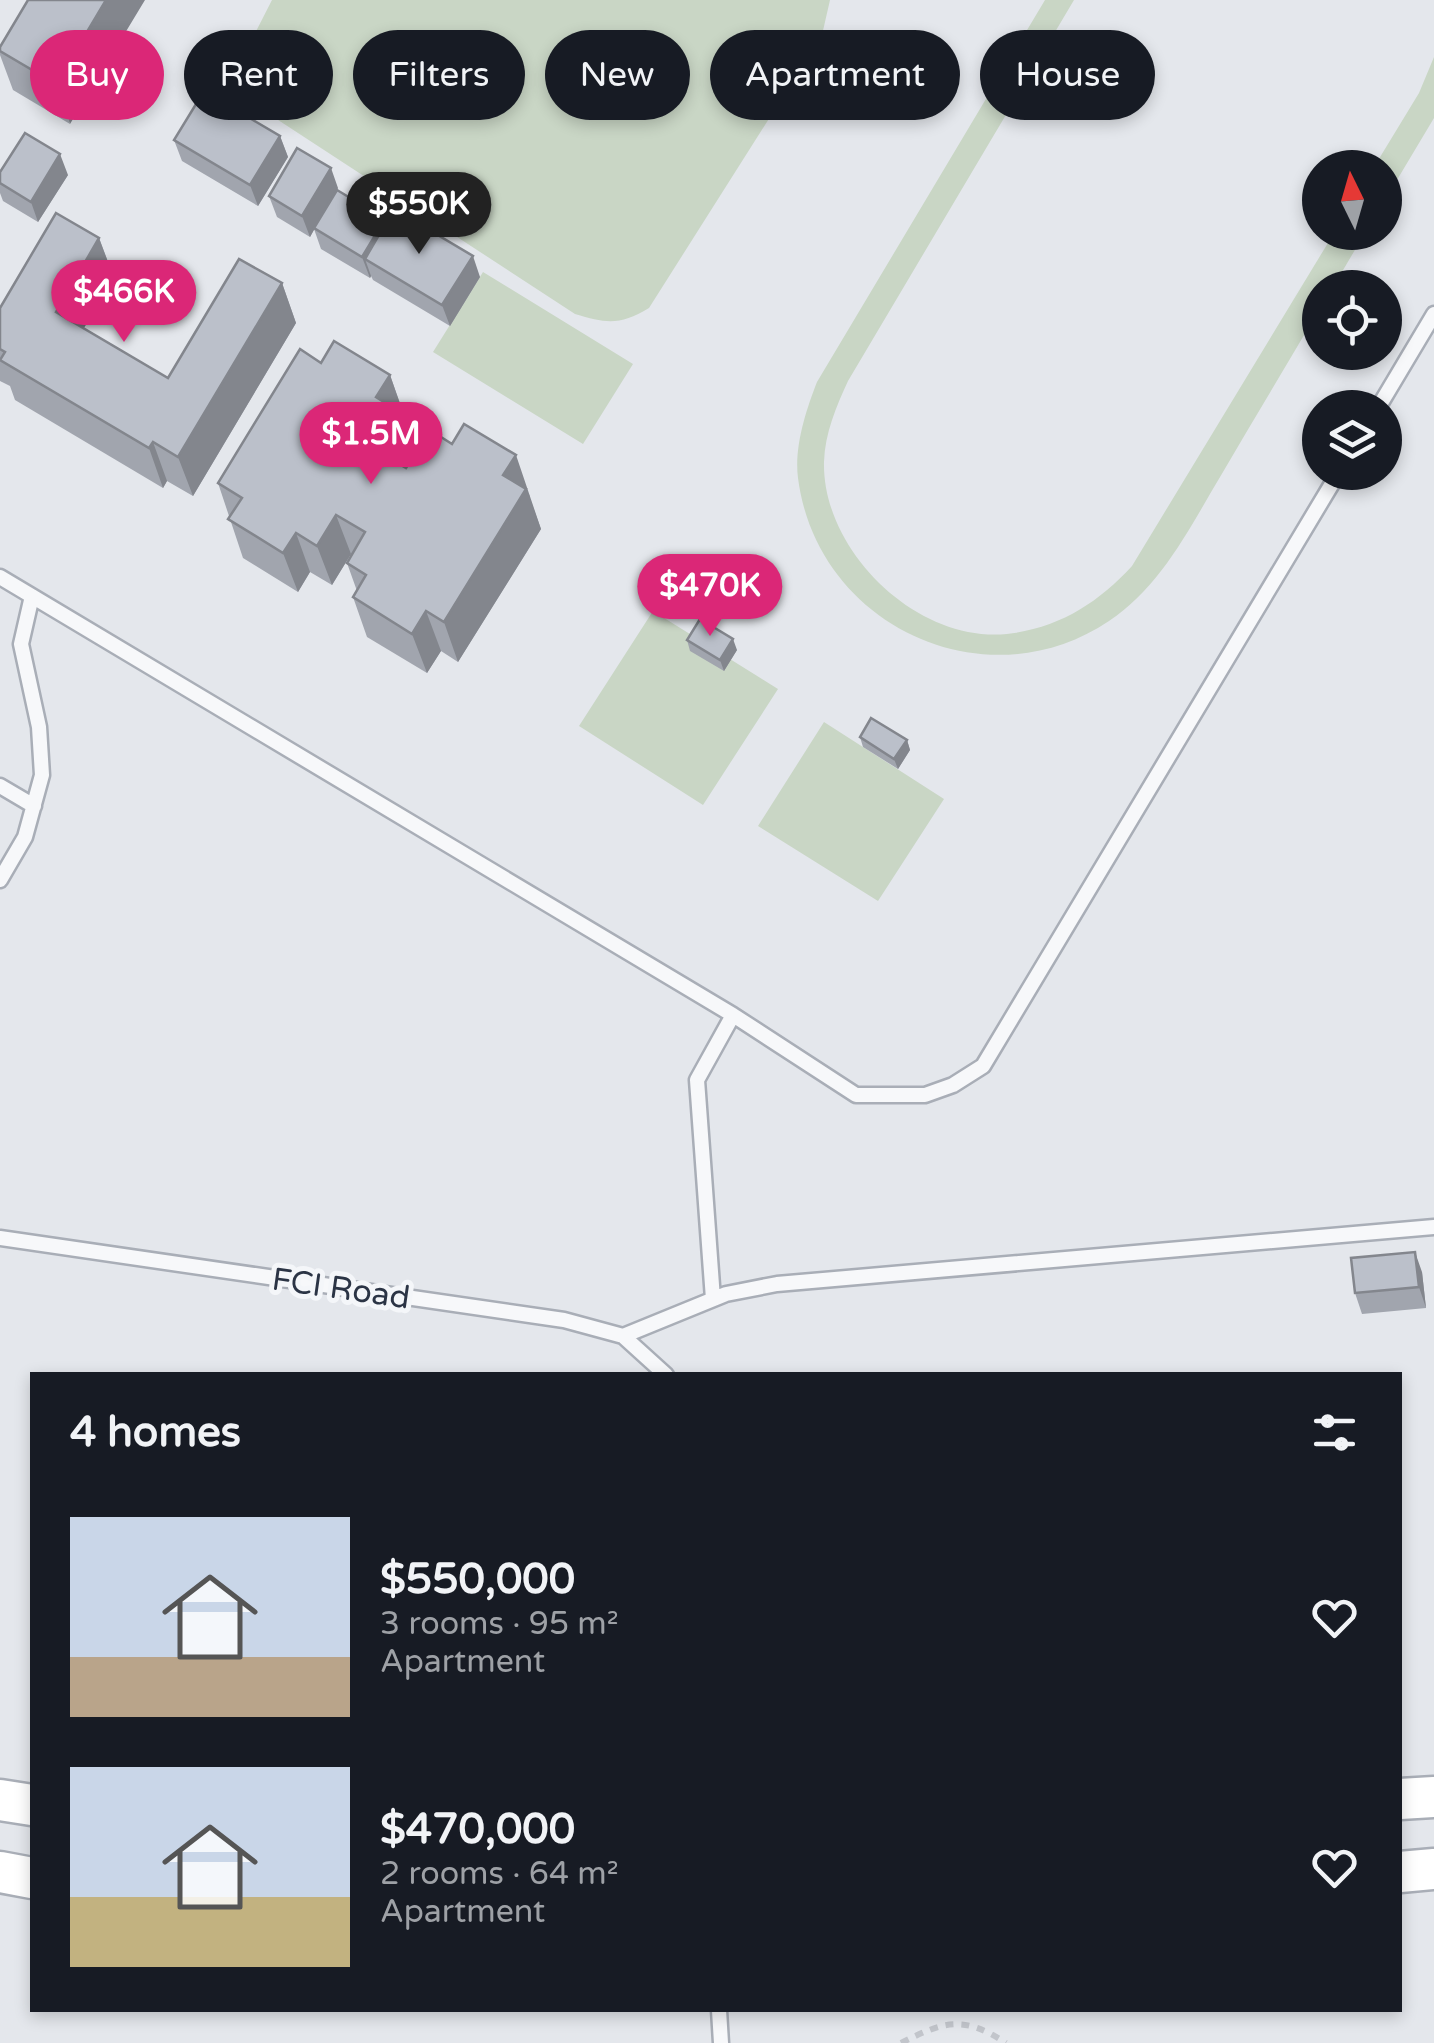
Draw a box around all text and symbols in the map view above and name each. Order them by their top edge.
chip: Buy [30,30,164,120]
chip: Rent [184,30,333,120]
chip: Filters [353,30,525,120]
chip: New [545,30,690,120]
chip: Apartment [710,30,960,120]
chip: House [980,30,1155,120]
north arrow [1302,150,1402,250]
map controls [1302,150,1402,490]
pin: $550K [349,172,489,257]
text: $550K [368,185,470,223]
pin: $466K [54,260,194,345]
button: locate [1302,270,1402,370]
text: $466K [73,273,175,311]
button: layers [1302,390,1402,490]
pin: $1.5M [301,402,441,487]
text: $1.5M [321,415,421,453]
pin: $470K [640,554,780,639]
text: $470K [659,567,761,605]
street label: FCI Road [269,1261,412,1317]
icon: filters [1307,1405,1362,1460]
text: 4 homes [70,1407,241,1458]
text: $550,000 [380,1554,575,1605]
icon: home [150,1557,270,1677]
icon: heart [1307,1590,1362,1645]
text: 3 rooms · 95 m² [380,1605,619,1643]
text: Apartment [380,1643,545,1681]
text: $470,000 [380,1804,575,1855]
icon: home [150,1807,270,1927]
icon: heart [1307,1840,1362,1895]
text: 2 rooms · 64 m² [380,1855,619,1893]
text: Apartment [380,1893,545,1931]

